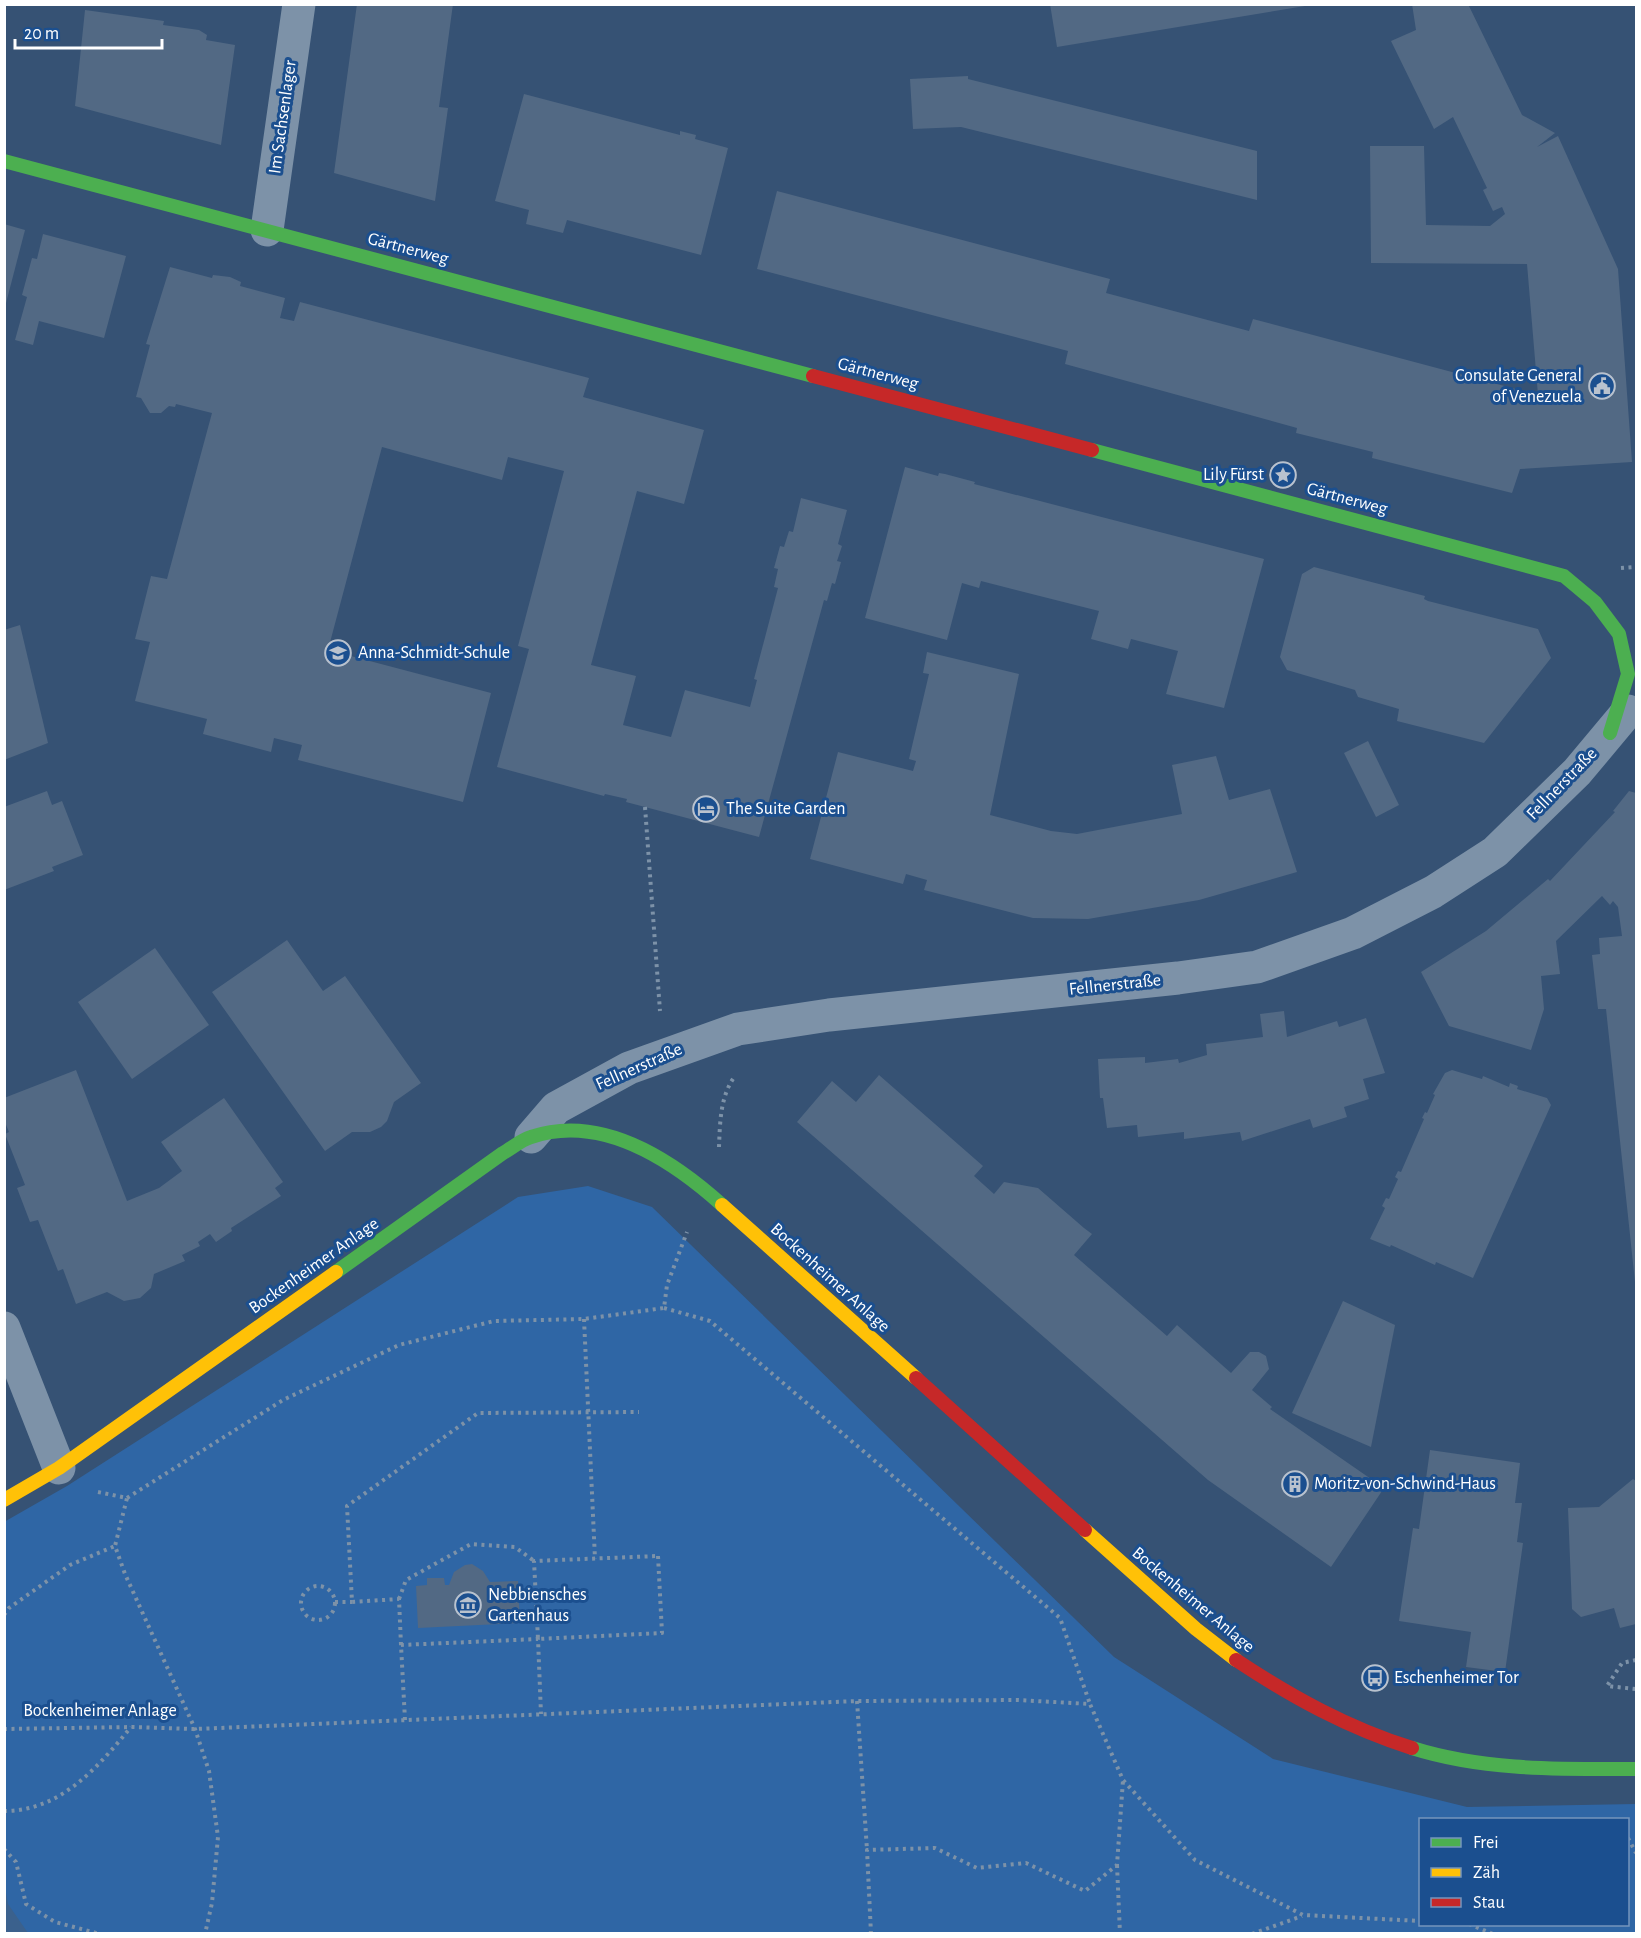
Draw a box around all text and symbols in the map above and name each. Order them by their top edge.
scale bar [15,12,162,50]
text: 20 m [24,25,59,43]
street label: Im Sachsenlager [266,59,300,175]
street label: Gärtnerweg [366,230,450,268]
street label: Gärtnerweg [836,355,920,393]
place label: Consulate General of Venezuela [1455,367,1582,406]
public building icon: Consulate General of Venezuela [1587,371,1617,401]
place icon: Lily Fürst [1268,460,1298,490]
place label: Lily Fürst [1203,466,1264,484]
street label: Gärtnerweg [1305,480,1389,518]
school or university icon: Anna-Schmidt-Schule [323,638,353,668]
place label: Anna-Schmidt-Schule [358,644,510,662]
street label: Fellnerstraße [1523,745,1601,823]
hotel icon: The Suite Garden [691,794,721,824]
place label: The Suite Garden [726,800,846,818]
street label: Fellnerstraße [1068,971,1162,999]
street label: Fellnerstraße [593,1040,685,1094]
street label: Bockenheimer Anlage [246,1215,382,1317]
street label: Bockenheimer Anlage [767,1220,893,1336]
building icon: Moritz-von-Schwind-Haus [1280,1469,1310,1499]
place label: Moritz-von-Schwind-Haus [1314,1475,1496,1493]
street label: Bockenheimer Anlage [1128,1544,1258,1656]
place label: Nebbiensches Gartenhaus [488,1586,587,1625]
museum icon: Nebbiensches Gartenhaus [453,1590,483,1620]
bus stop icon: Eschenheimer Tor [1360,1663,1390,1693]
place label: Eschenheimer Tor [1394,1669,1519,1687]
street label: Bockenheimer Anlage [23,1702,177,1720]
legend [1419,1818,1629,1926]
text: Frei [1473,1834,1499,1852]
text: Zäh [1473,1864,1500,1882]
text: Stau [1473,1894,1505,1912]

